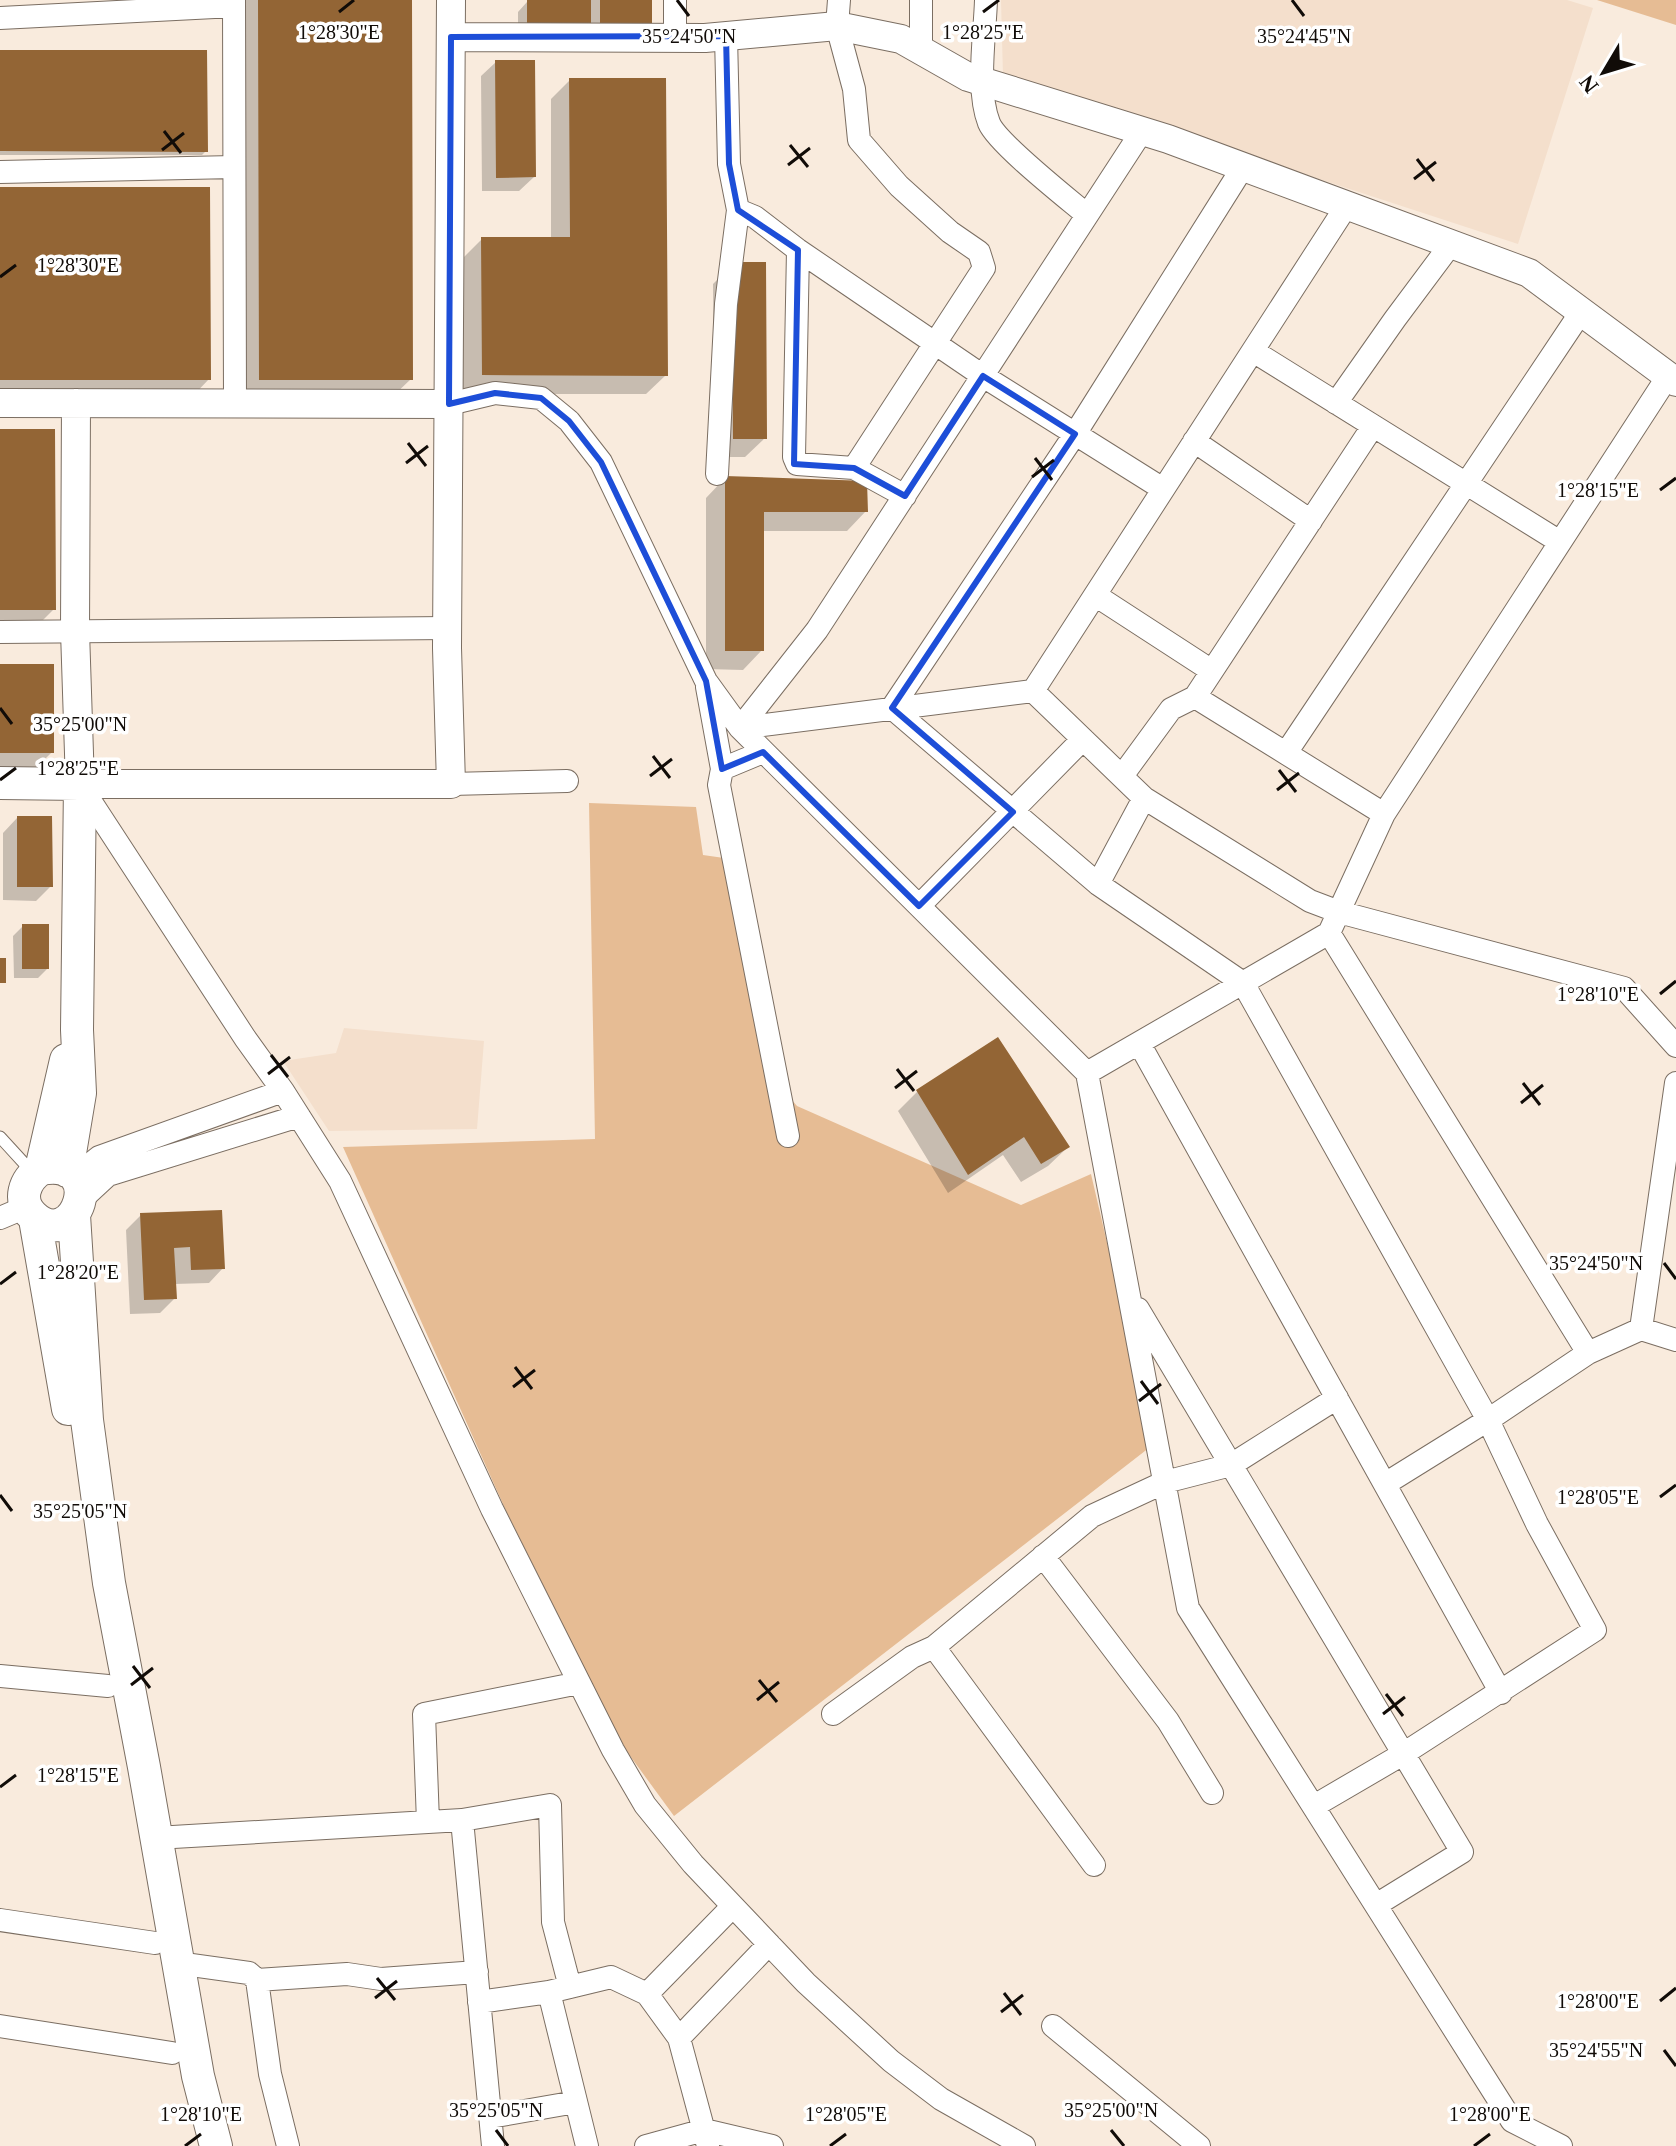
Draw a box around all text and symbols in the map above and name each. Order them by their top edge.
text: 1°28'30"E [298,21,380,43]
text: 1°28'25"E [942,21,1024,43]
text: 35°24'50"N [642,25,736,47]
text: 35°24'45"N [1257,25,1351,47]
north arrow [1564,32,1644,112]
text: N [1574,70,1603,98]
text: 1°28'30"E [37,254,119,276]
text: 1°28'15"E [1557,479,1639,501]
text: 35°25'00"N [33,713,127,735]
text: 1°28'25"E [37,757,119,779]
text: 1°28'10"E [1557,983,1639,1005]
text: 35°24'50"N [1549,1252,1643,1274]
text: 1°28'20"E [37,1261,119,1283]
text: 1°28'05"E [1557,1486,1639,1508]
text: 35°25'05"N [33,1500,127,1522]
text: 1°28'15"E [37,1764,119,1786]
text: 1°28'00"E [1557,1990,1639,2012]
text: 35°24'55"N [1549,2039,1643,2061]
text: 35°25'05"N [449,2099,543,2121]
text: 35°25'00"N [1064,2099,1158,2121]
text: 1°28'10"E [160,2103,242,2125]
text: 1°28'05"E [805,2103,887,2125]
text: 1°28'00"E [1449,2103,1531,2125]

